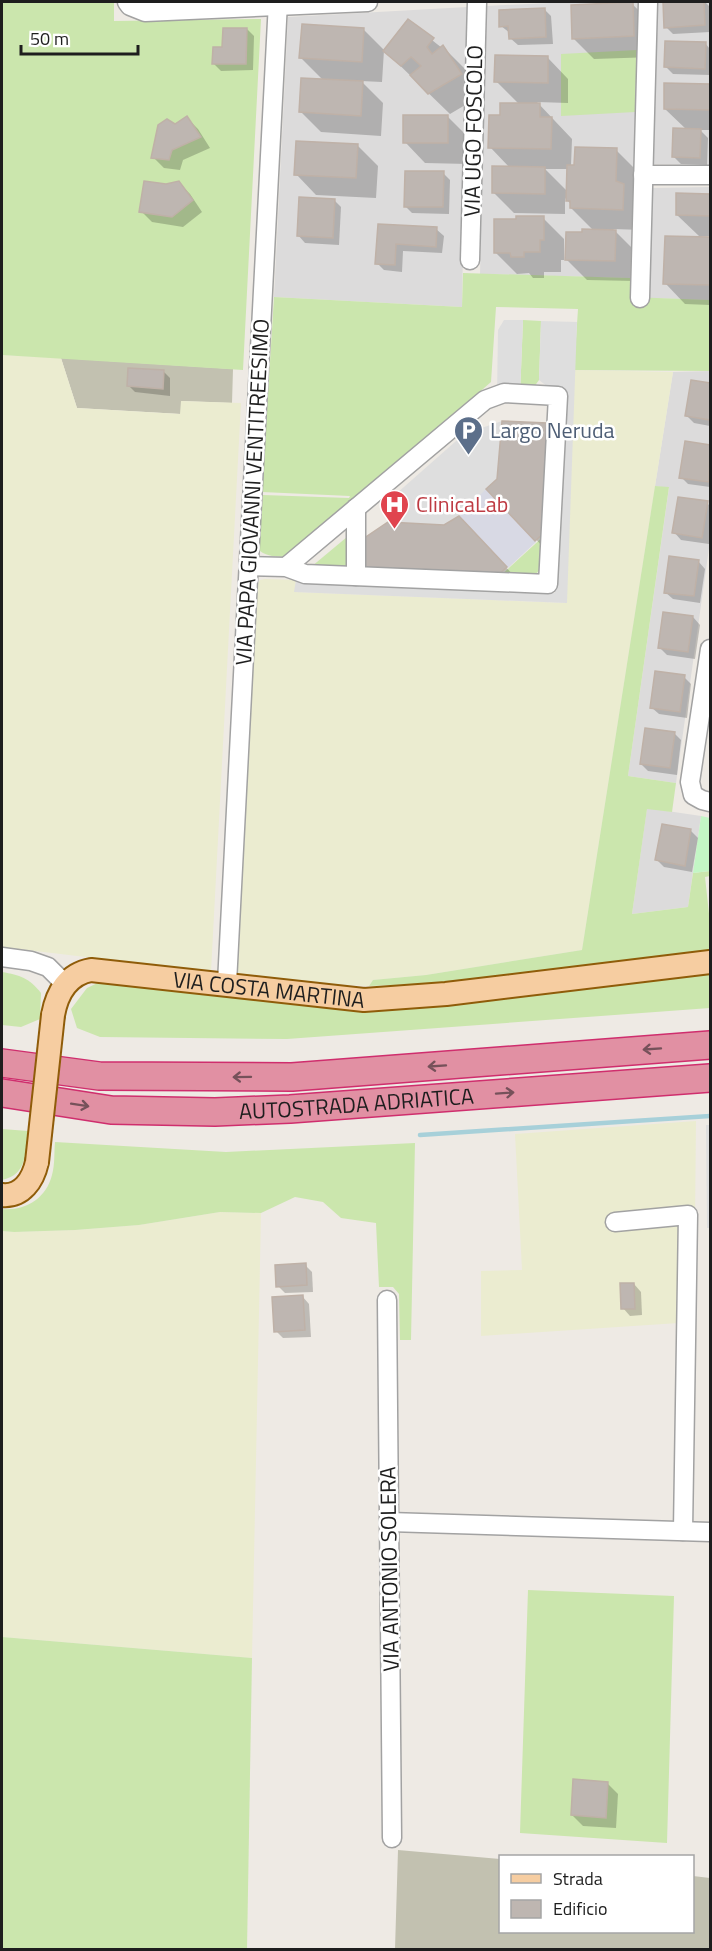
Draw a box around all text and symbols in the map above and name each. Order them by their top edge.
scale bar [21,18,138,56]
text: 50 m [30,25,69,52]
street label: VIA UGO FOSCOLO [455,45,491,217]
street label: VIA PAPA GIOVANNI VENTITREESIMO [226,318,278,666]
place label: Largo Neruda [490,413,615,447]
parking icon: Largo Neruda [453,414,485,456]
place label: ClinicaLab [416,487,508,521]
hospital icon: ClinicaLab [379,488,411,530]
street label: VIA COSTA MARTINA [171,962,367,1017]
one-way arrow [643,1044,663,1055]
one-way arrow [427,1060,447,1071]
one-way arrow [233,1071,253,1083]
street label: AUTOSTRADA ADRIATICA [238,1078,475,1128]
one-way arrow [495,1087,515,1098]
one-way arrow [70,1100,89,1111]
street label: VIA ANTONIO SOLERA [370,1466,408,1672]
legend [499,1855,694,1933]
text: Strada [553,1865,603,1892]
text: Edificio [553,1895,607,1922]

